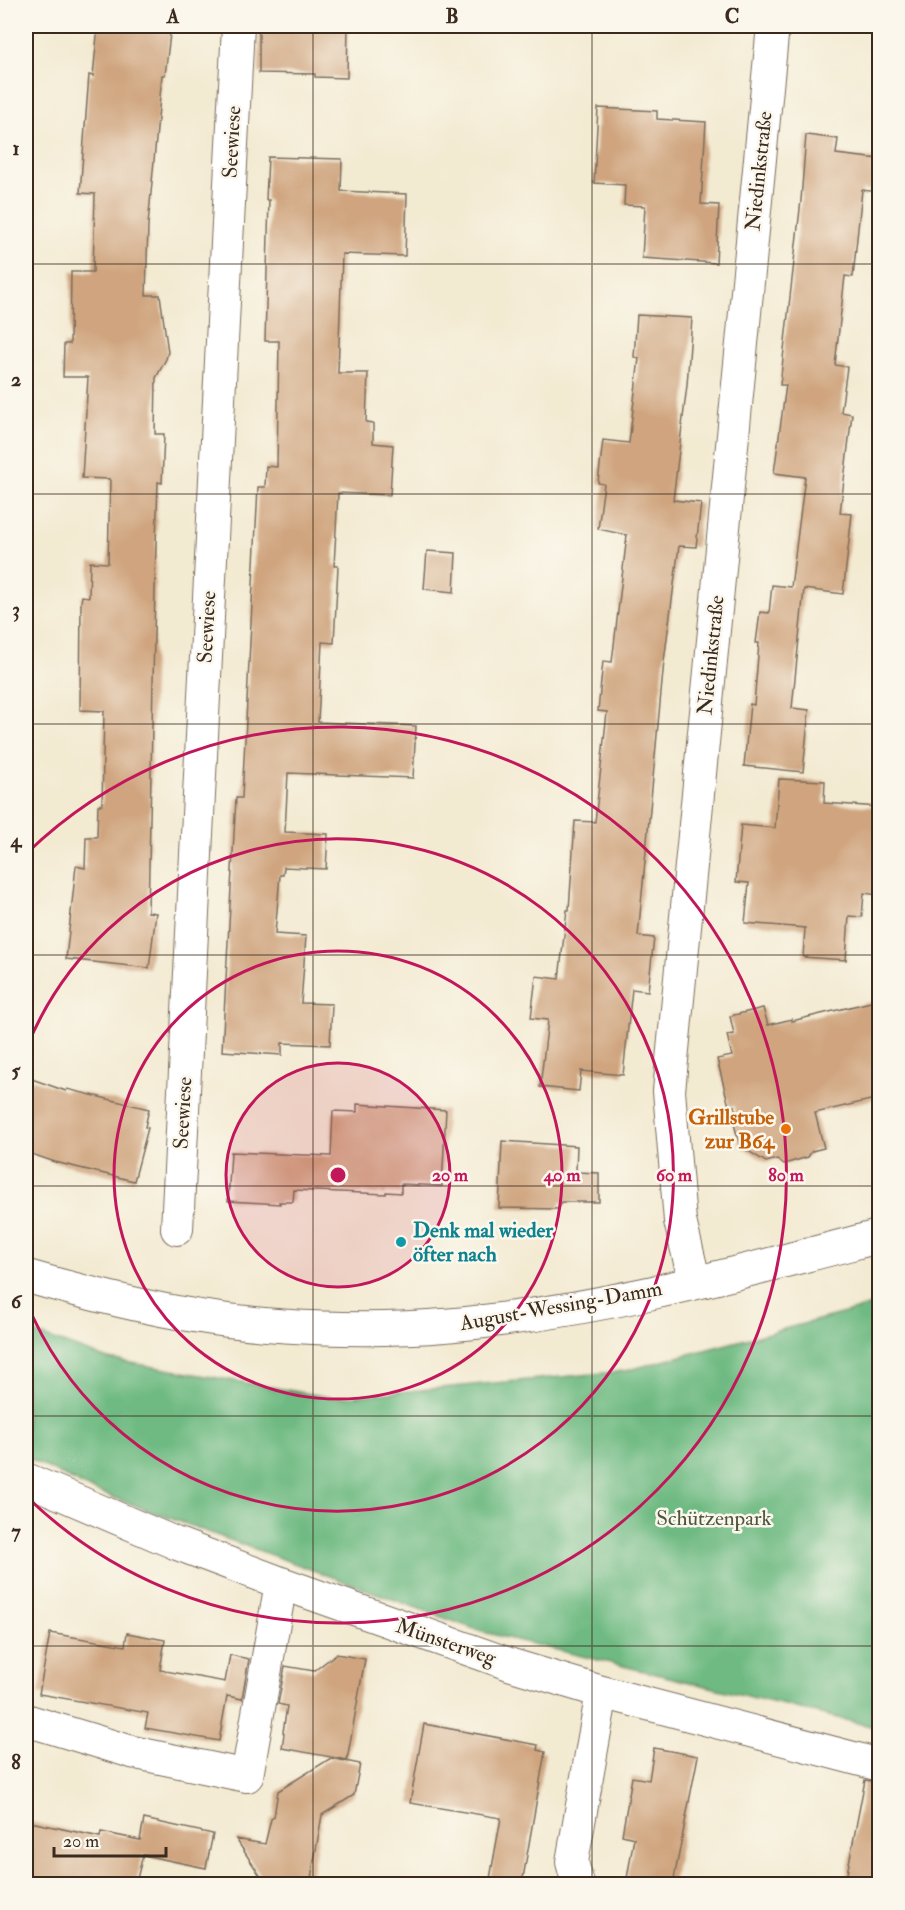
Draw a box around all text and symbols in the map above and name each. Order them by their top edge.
text: A [166,4,180,29]
text: B [445,4,459,29]
text: C [725,4,739,29]
street label: Seewiese [217,105,247,179]
street label: Niedinkstraße [739,110,779,232]
text: 1 [12,136,20,161]
text: 2 [11,367,21,392]
street label: Seewiese [192,590,222,664]
street label: Niedinkstraße [691,594,731,716]
text: 3 [12,597,20,622]
text: 4 [10,828,23,853]
text: 5 [12,1058,22,1083]
street label: Seewiese [168,1076,198,1150]
place label: Grillstube zur B64 [688,1104,776,1155]
marker: Grillstube zur B64 [779,1122,793,1136]
text: 20 m [432,1164,469,1187]
text: 40 m [543,1164,581,1187]
text: 60 m [656,1164,693,1187]
text: 80 m [768,1164,805,1187]
centre of rings [328,1165,348,1185]
place label: Denk mal wieder öfter nach [413,1217,554,1268]
marker: Denk mal wieder öfter nach [394,1235,408,1249]
street label: August-Wessing-Damm [457,1275,664,1337]
text: 6 [11,1289,23,1314]
park label: Schützenpark [656,1505,772,1532]
text: 7 [11,1519,21,1544]
street label: Münsterweg [392,1612,500,1672]
text: 8 [11,1750,21,1775]
scale bar [54,1820,166,1858]
text: 20 m [63,1830,99,1853]

